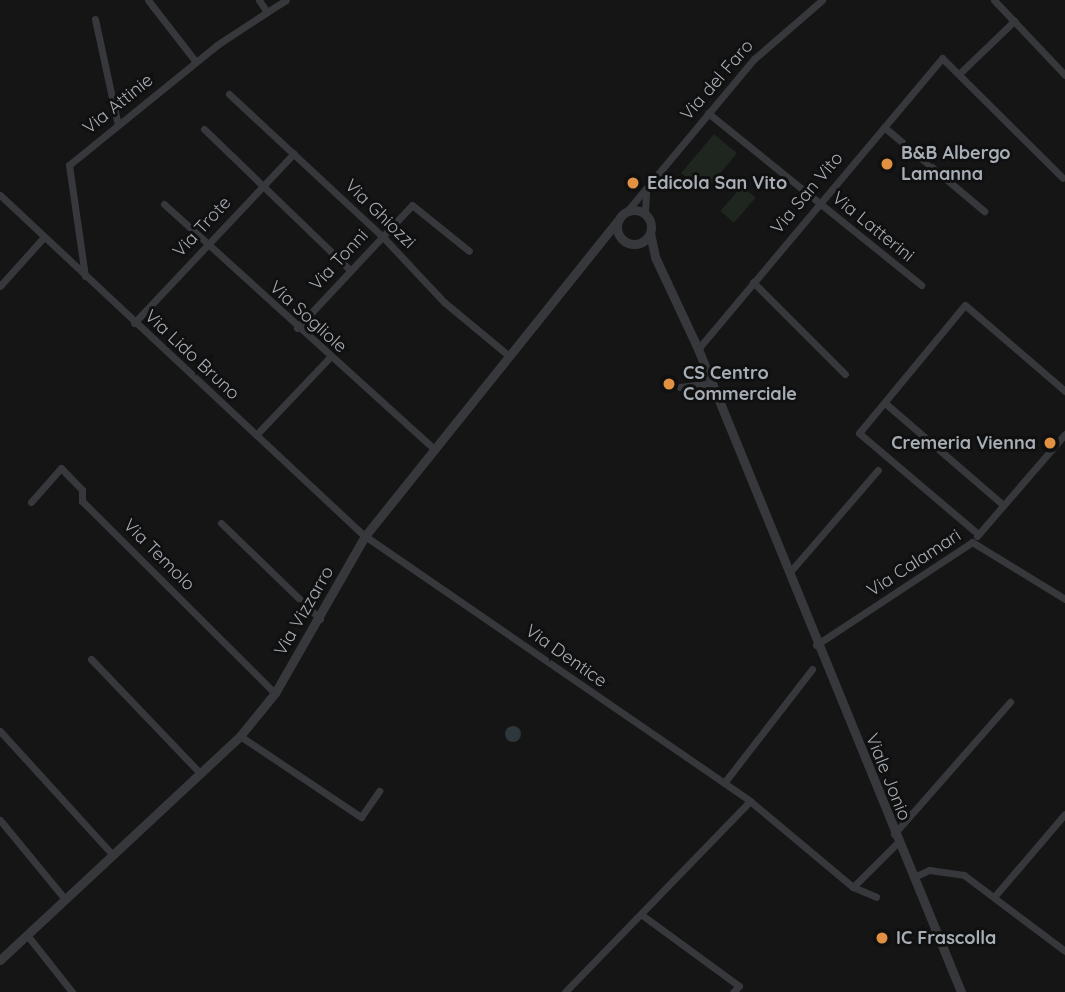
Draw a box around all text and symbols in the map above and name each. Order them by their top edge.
street label: Via del Faro [676,35,758,125]
street label: Via Attinie [79,69,157,139]
place label: B&B Albergo Lamanna [901,143,1011,186]
street label: Via San Vito [766,147,848,239]
marker: B&B Albergo Lamanna [879,156,895,172]
place label: Edicola San Vito [647,172,787,194]
street label: Via Ghiozzi [340,175,420,253]
marker: Edicola San Vito [625,175,641,191]
street label: Via Latterini [828,187,918,267]
street label: Via Trote [169,192,235,262]
street label: Via Tonni [305,225,373,295]
street label: Via Sogliole [265,277,351,357]
street label: Via Lido Bruno [140,306,244,404]
place label: CS Centro Commerciale [683,363,797,406]
marker: CS Centro Commerciale [661,376,677,392]
place label: Cremeria Vienna [891,432,1036,454]
marker: Cremeria Vienna [1042,435,1058,451]
street label: Via Temolo [119,515,199,595]
street label: Via Calamari [863,525,965,601]
street label: Via Vizzarro [270,562,338,660]
street label: Via Dentice [521,620,611,692]
street label: Viale Jonio [861,730,915,824]
place label: IC Frascolla [896,927,996,949]
marker: IC Frascolla [874,930,890,946]

